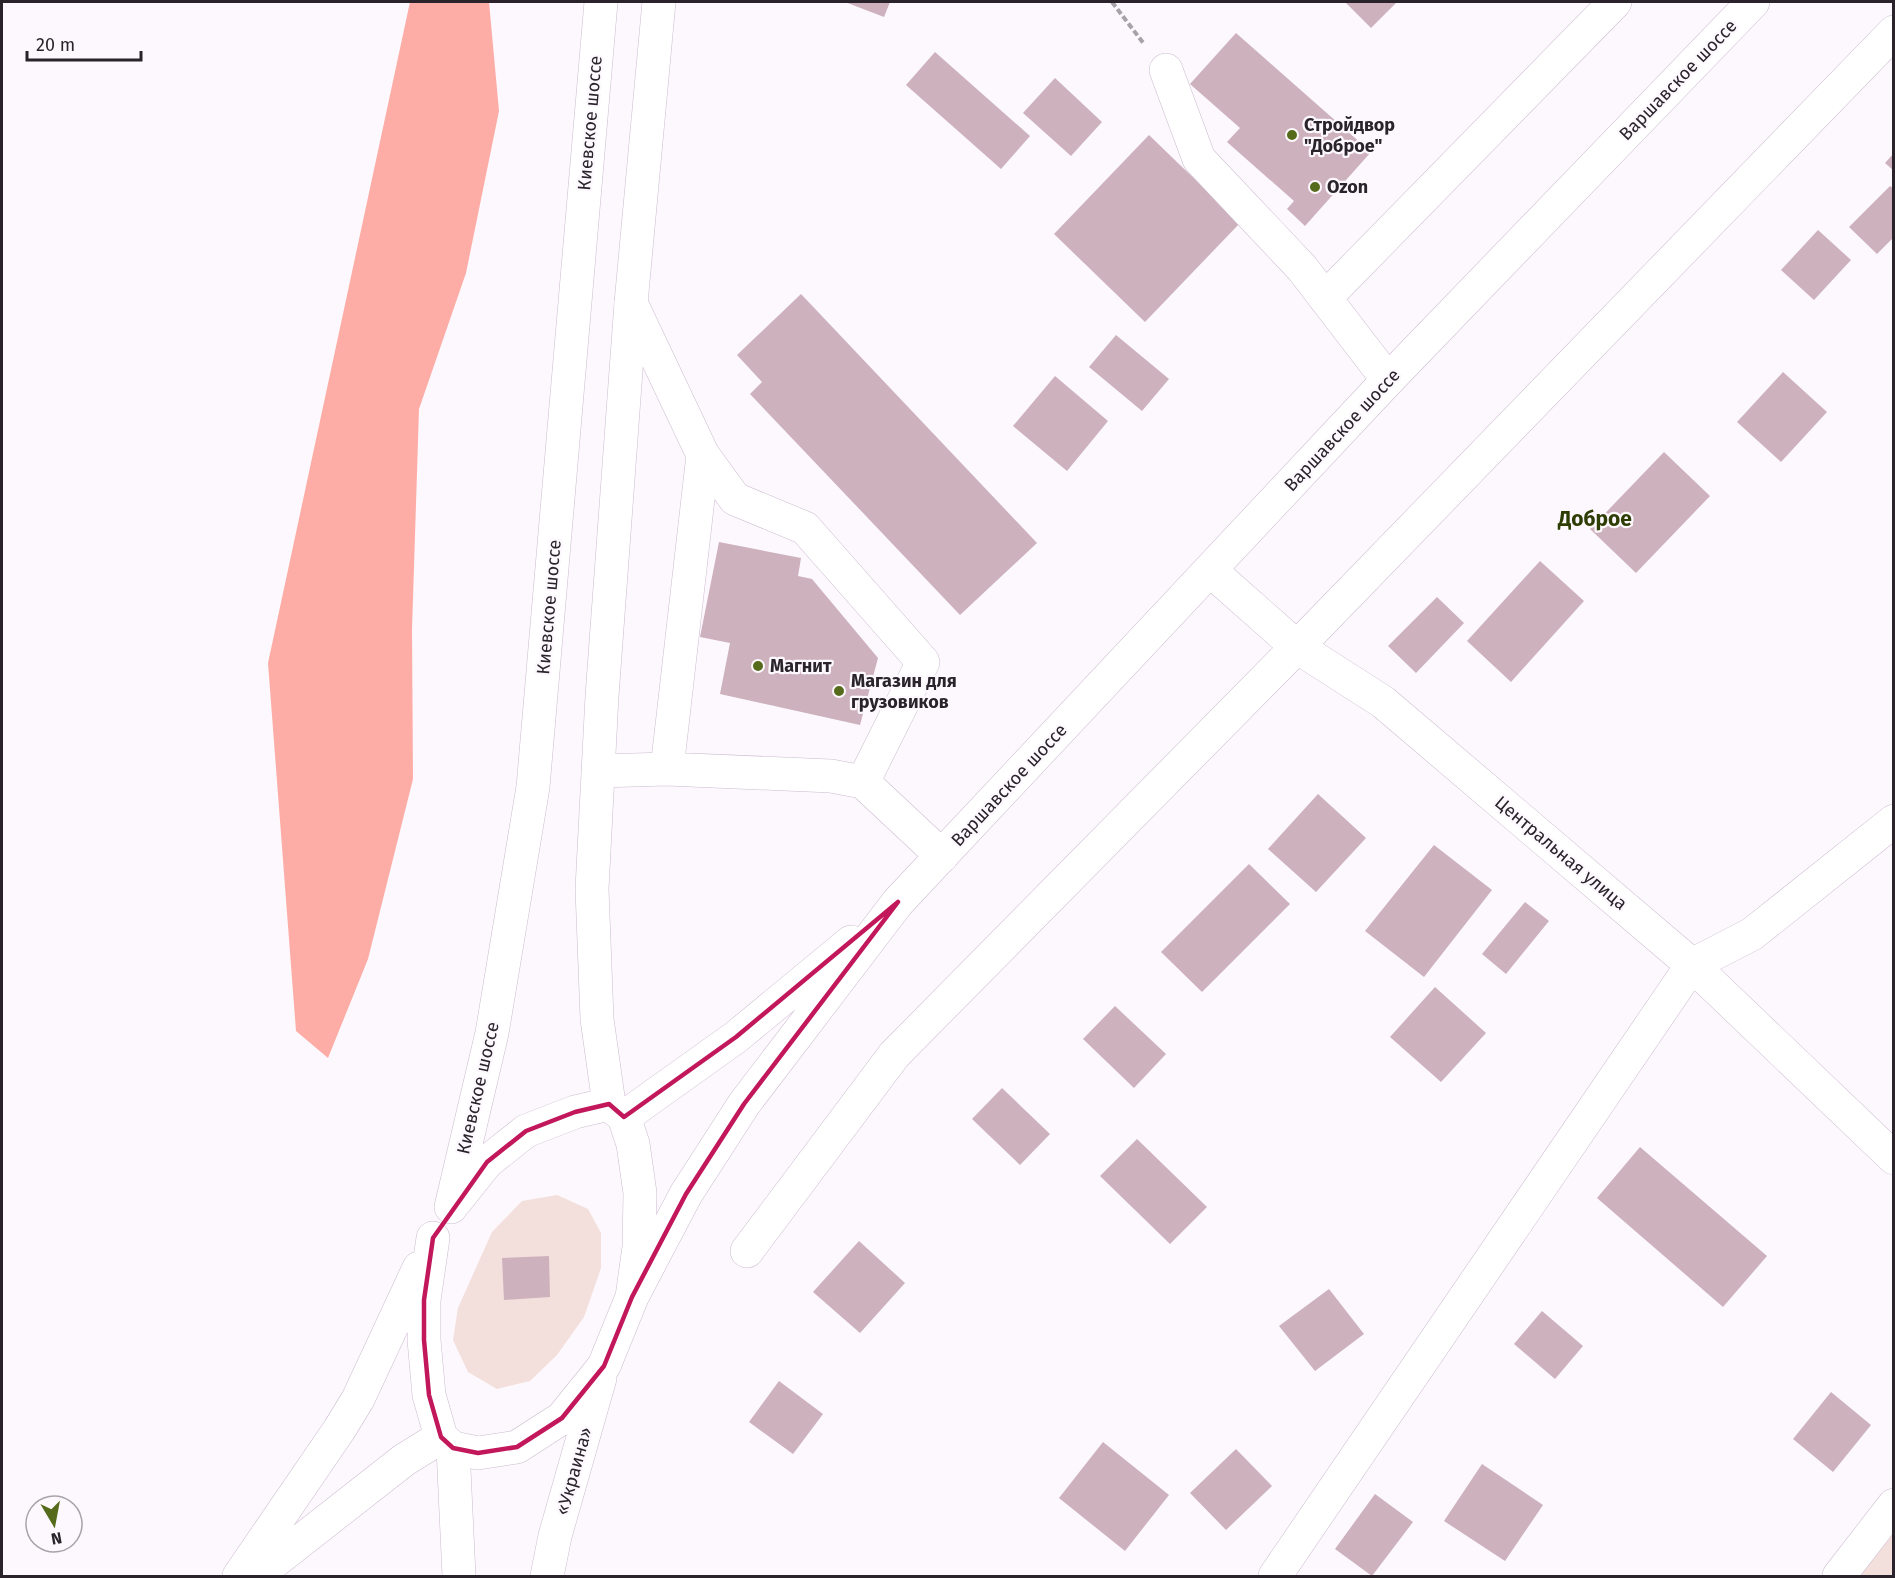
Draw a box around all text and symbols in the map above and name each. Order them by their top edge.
street label: Варшавское шоссе [1615,15,1741,145]
scale bar [27,24,141,62]
text: 20 m [36,34,75,56]
street label: Киевское шоссе [573,55,607,191]
place label: Стройдвор "Доброе" [1304,114,1395,157]
marker: Стройдвор "Доброе" [1285,128,1299,142]
place label: Ozon [1327,176,1368,198]
marker: Ozon [1308,180,1322,194]
street label: Варшавское шоссе [1280,364,1404,496]
district label: Доброе [1557,506,1632,532]
street label: Киевское шоссе [532,539,566,675]
place label: Магнит [770,655,832,677]
marker: Магнит [751,659,765,673]
place label: Магазин для грузовиков [851,670,957,713]
marker: Магазин для грузовиков [832,684,846,698]
street label: Варшавское шоссе [947,719,1071,851]
street label: Центральная улица [1490,791,1632,915]
street label: Киевское шоссе [452,1020,504,1156]
street label: «Украина» [551,1424,597,1518]
north arrow [24,1494,84,1554]
text: N [50,1528,63,1549]

